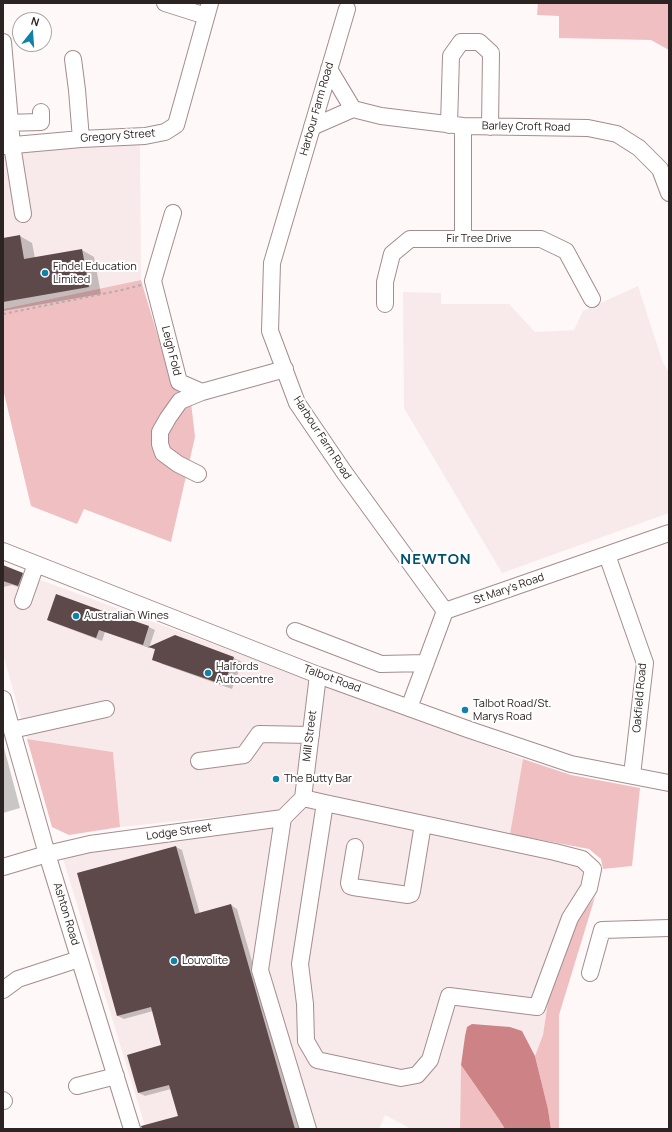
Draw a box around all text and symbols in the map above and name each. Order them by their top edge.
north arrow [12,12,52,52]
text: N [29,13,41,29]
street label: Harbour Farm Road [297,61,337,157]
street label: Barley Croft Road [482,120,570,134]
street label: Gregory Street [80,127,156,145]
street label: Fir Tree Drive [447,232,511,246]
place label: Findel Education Limited [53,260,137,286]
marker: Findel Education Limited [40,268,50,278]
street label: Leigh Fold [158,325,184,377]
street label: Harbour Farm Road [290,394,354,482]
district label: NEWTON [400,551,472,569]
street label: St Mary's Road [472,571,546,607]
place label: Australian Wines [84,609,169,623]
marker: Australian Wines [71,611,81,621]
place label: Halfords Autocentre [216,660,274,686]
street label: Talbot Road [301,663,363,695]
street label: Oakfield Road [630,663,650,733]
marker: Halfords Autocentre [203,668,213,678]
place label: Talbot Road/St. Marys Road [473,697,551,723]
marker: Talbot Road/St. Marys Road [460,705,470,715]
street label: Mill Street [300,710,320,762]
place label: The Butty Bar [284,772,352,786]
marker: The Butty Bar [271,774,281,784]
street label: Lodge Street [145,821,213,843]
street label: Ashton Road [50,881,82,947]
place label: Louvolite [182,954,228,968]
marker: Louvolite [169,956,179,966]

